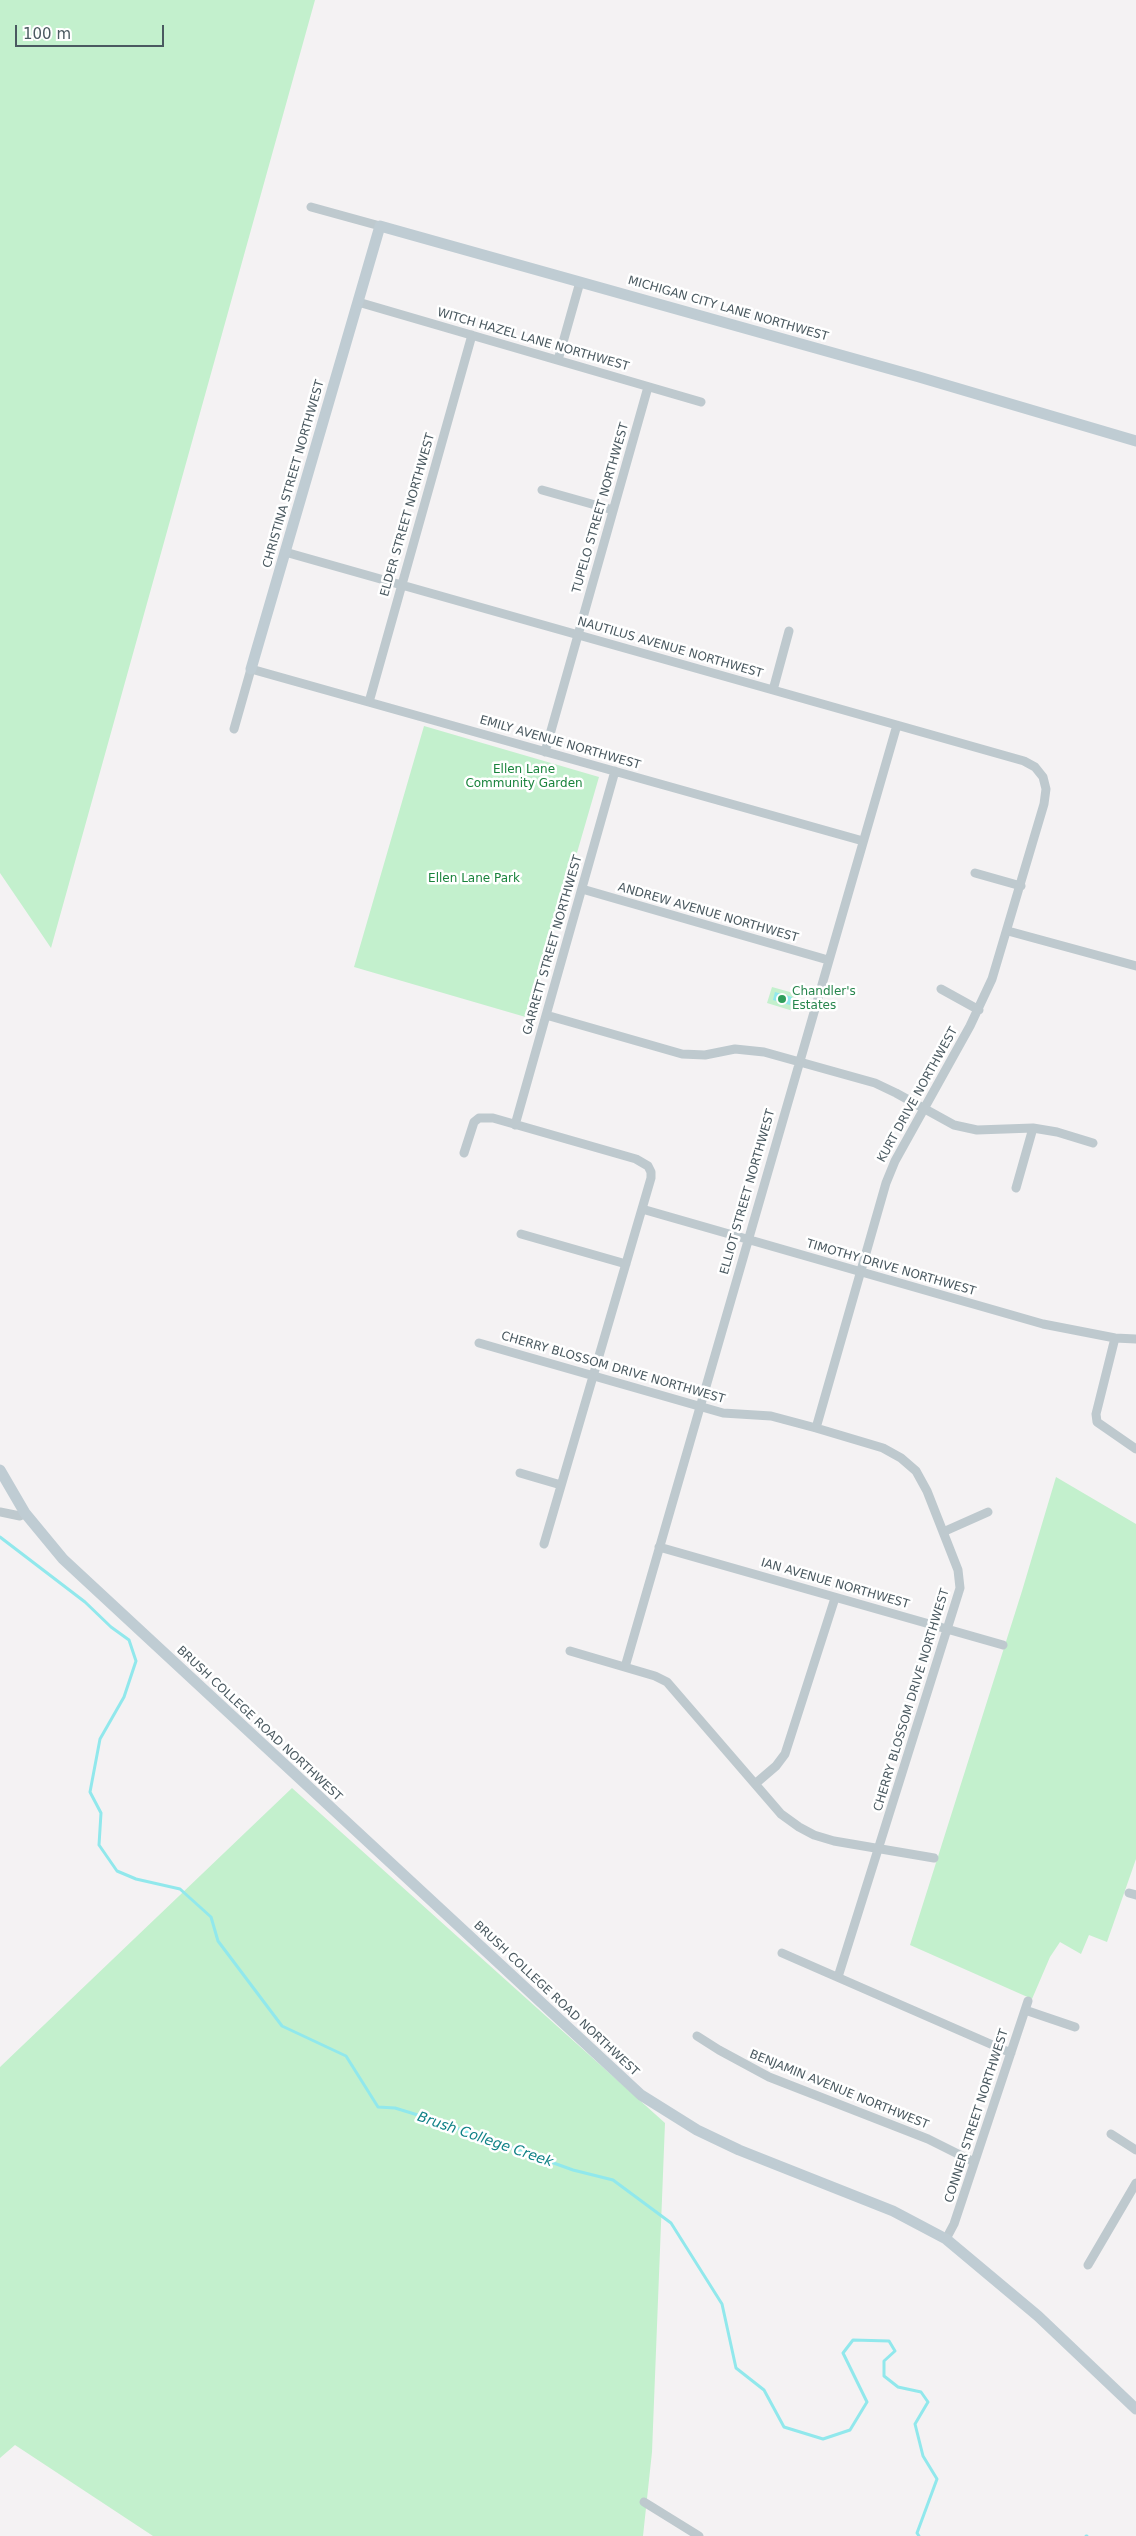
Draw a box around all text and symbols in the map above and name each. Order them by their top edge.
scale bar [18,15,166,47]
text: 100 m [23,25,71,43]
street label: MICHIGAN CITY LANE NORTHWEST [626,273,830,345]
street label: WITCH HAZEL LANE NORTHWEST [435,306,631,374]
street label: CHRISTINA STREET NORTHWEST [260,378,328,570]
street label: TUPELO STREET NORTHWEST [570,421,632,595]
street label: ELDER STREET NORTHWEST [378,432,438,598]
street label: NAUTILUS AVENUE NORTHWEST [576,615,764,681]
street label: EMILY AVENUE NORTHWEST [478,713,642,773]
park label: Ellen Lane Community Garden [465,763,583,791]
street label: GARRETT STREET NORTHWEST [520,853,586,1037]
park label: Ellen Lane Park [428,872,520,886]
street label: ANDREW AVENUE NORTHWEST [616,880,800,946]
place label: Chandler's Estates [792,985,856,1013]
marker: Chandler's Estates [776,993,788,1005]
street label: KURT DRIVE NORTHWEST [875,1025,961,1165]
street label: ELLIOT STREET NORTHWEST [717,1108,779,1276]
street label: TIMOTHY DRIVE NORTHWEST [805,1237,977,1299]
street label: CHERRY BLOSSOM DRIVE NORTHWEST [499,1329,727,1407]
street label: IAN AVENUE NORTHWEST [759,1556,911,1612]
street label: CHERRY BLOSSOM DRIVE NORTHWEST [871,1587,953,1813]
street label: BRUSH COLLEGE ROAD NORTHWEST [173,1643,345,1805]
street label: BRUSH COLLEGE ROAD NORTHWEST [470,1918,642,2080]
street label: CONNER STREET NORTHWEST [942,2027,1012,2205]
street label: BENJAMIN AVENUE NORTHWEST [747,2047,931,2133]
water label: Brush College Creek [415,2109,555,2171]

